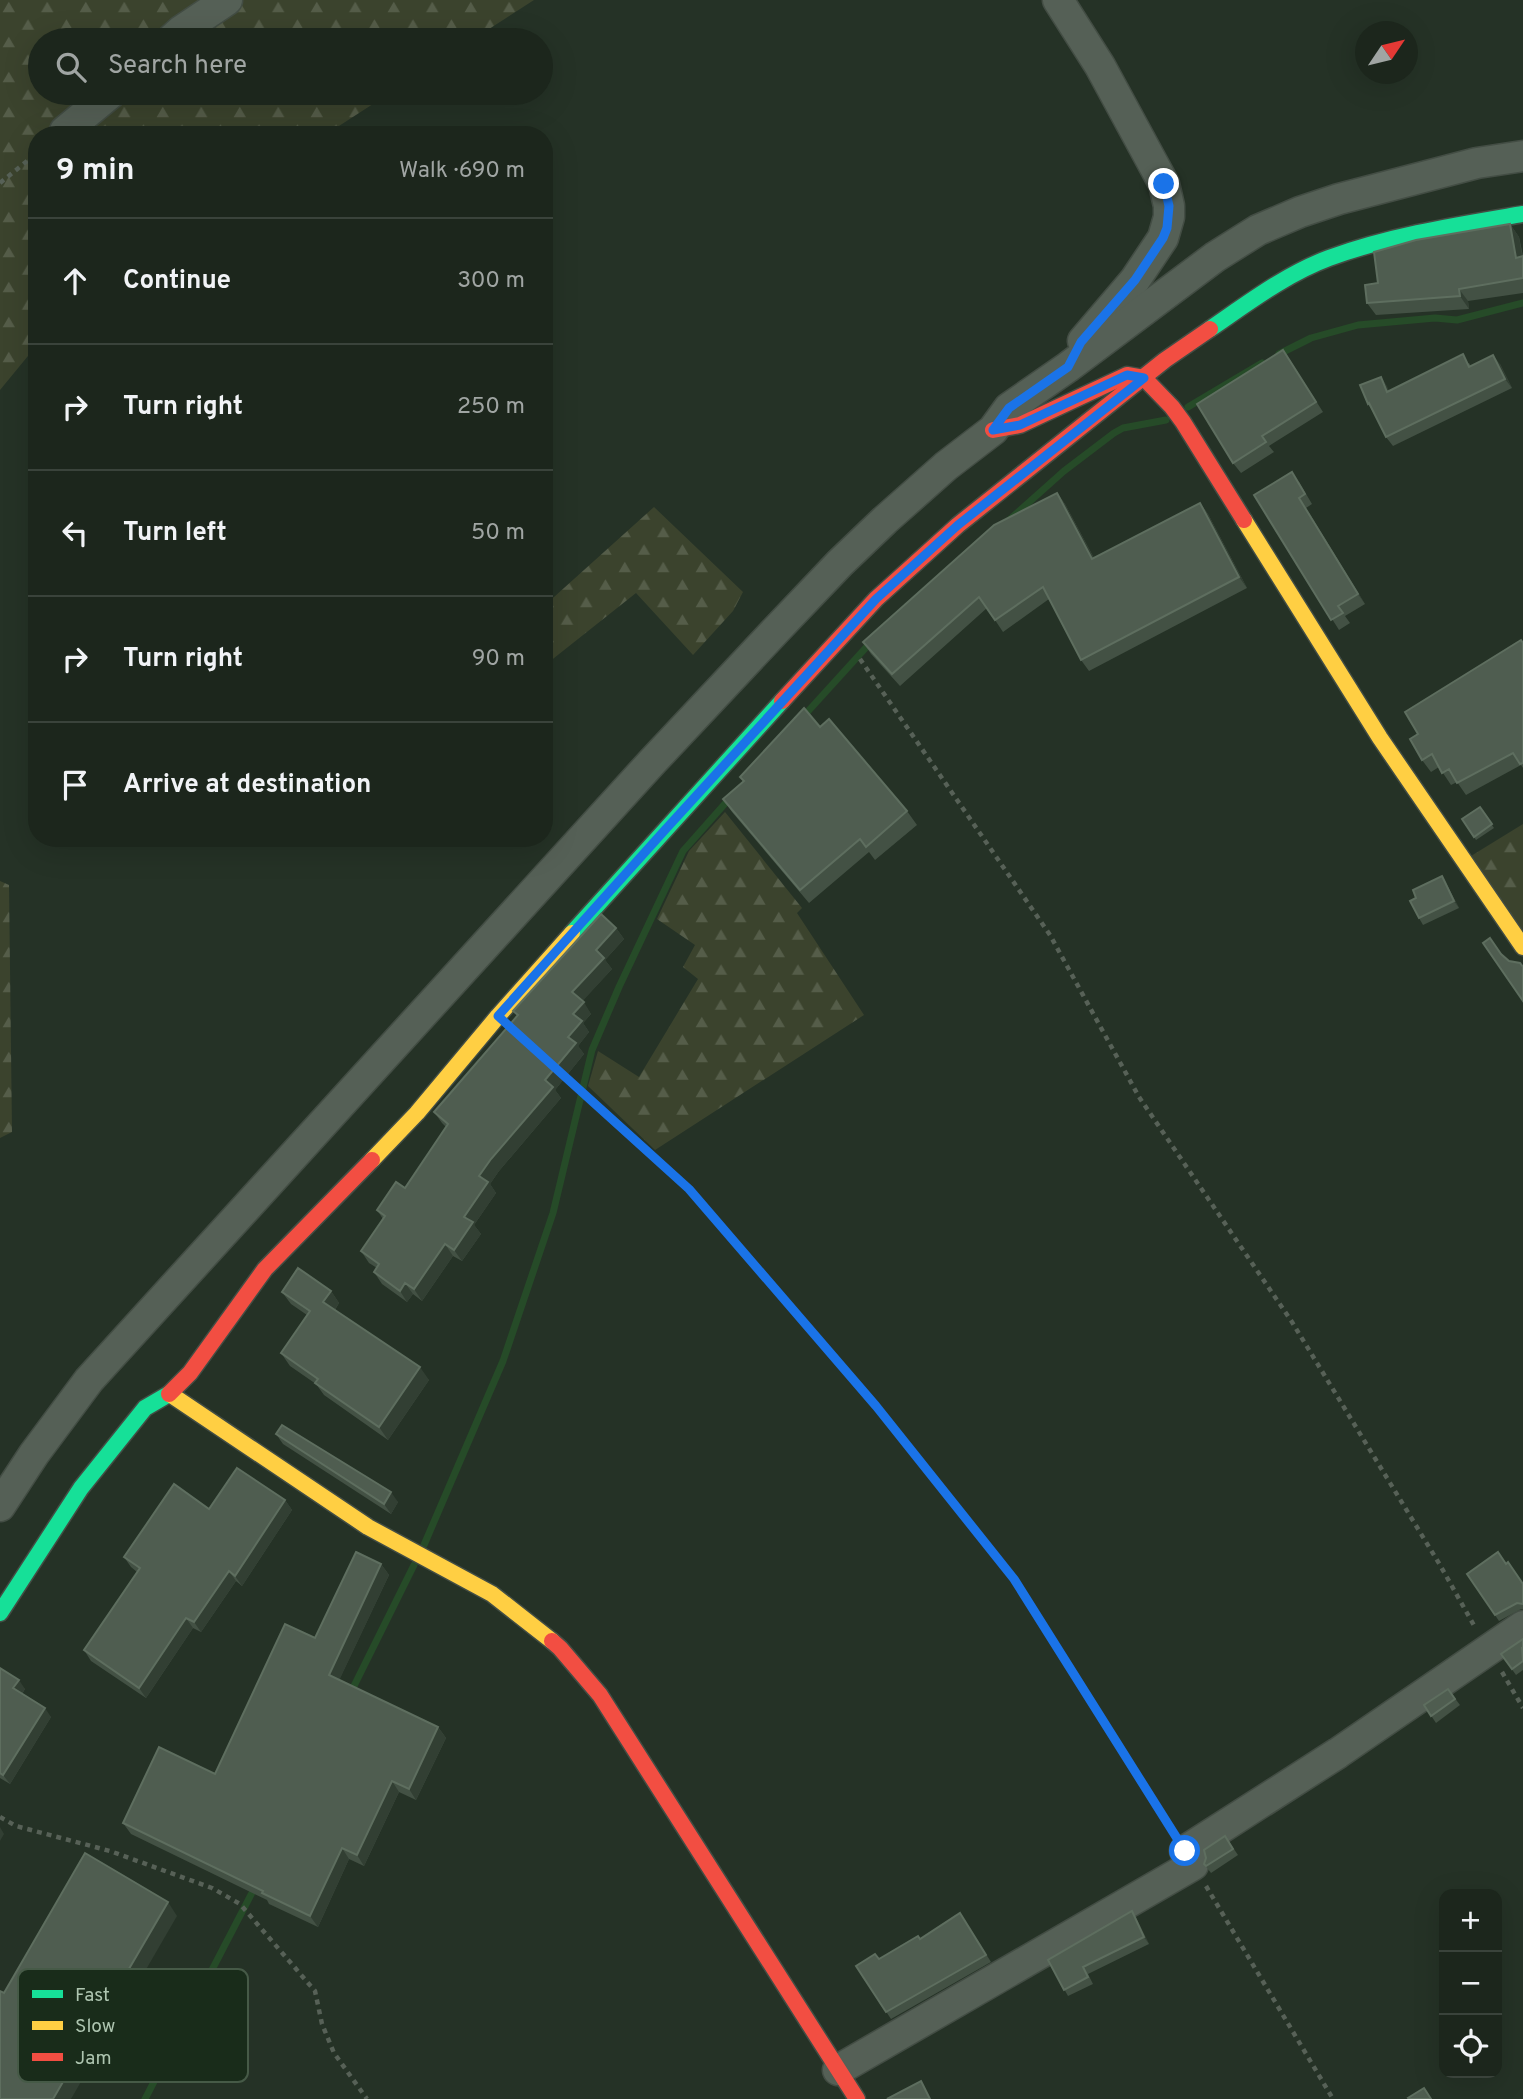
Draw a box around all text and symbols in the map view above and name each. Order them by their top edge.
north arrow [1355,21,1418,84]
search box [28,28,553,105]
icon: search [52,48,90,86]
text: Search here [108,50,247,83]
text: 9 min [56,153,134,190]
text: Walk · 690 m [399,157,525,186]
route end [1148,168,1179,199]
icon: ahead [56,262,94,300]
text: Continue [123,265,231,298]
text: 300 m [457,267,525,296]
icon: right [56,388,94,426]
text: Turn right [123,391,243,424]
text: 250 m [457,393,525,422]
icon: left [56,514,94,552]
text: Turn left [123,517,227,550]
text: 50 m [471,519,525,548]
icon: right [56,640,94,678]
text: Turn right [123,643,243,676]
text: 90 m [472,645,525,674]
icon: arrive [56,766,94,804]
text: Arrive at destination [123,769,371,802]
route start [1169,1835,1200,1866]
map controls [1439,1889,1502,2078]
button: + [1439,1889,1502,1952]
button: − [1439,1952,1502,2015]
legend [18,1969,248,2082]
text: Fast [75,1984,110,2008]
text: Slow [75,2015,115,2039]
button: locate [1439,2015,1502,2078]
text: Jam [75,2047,112,2071]

